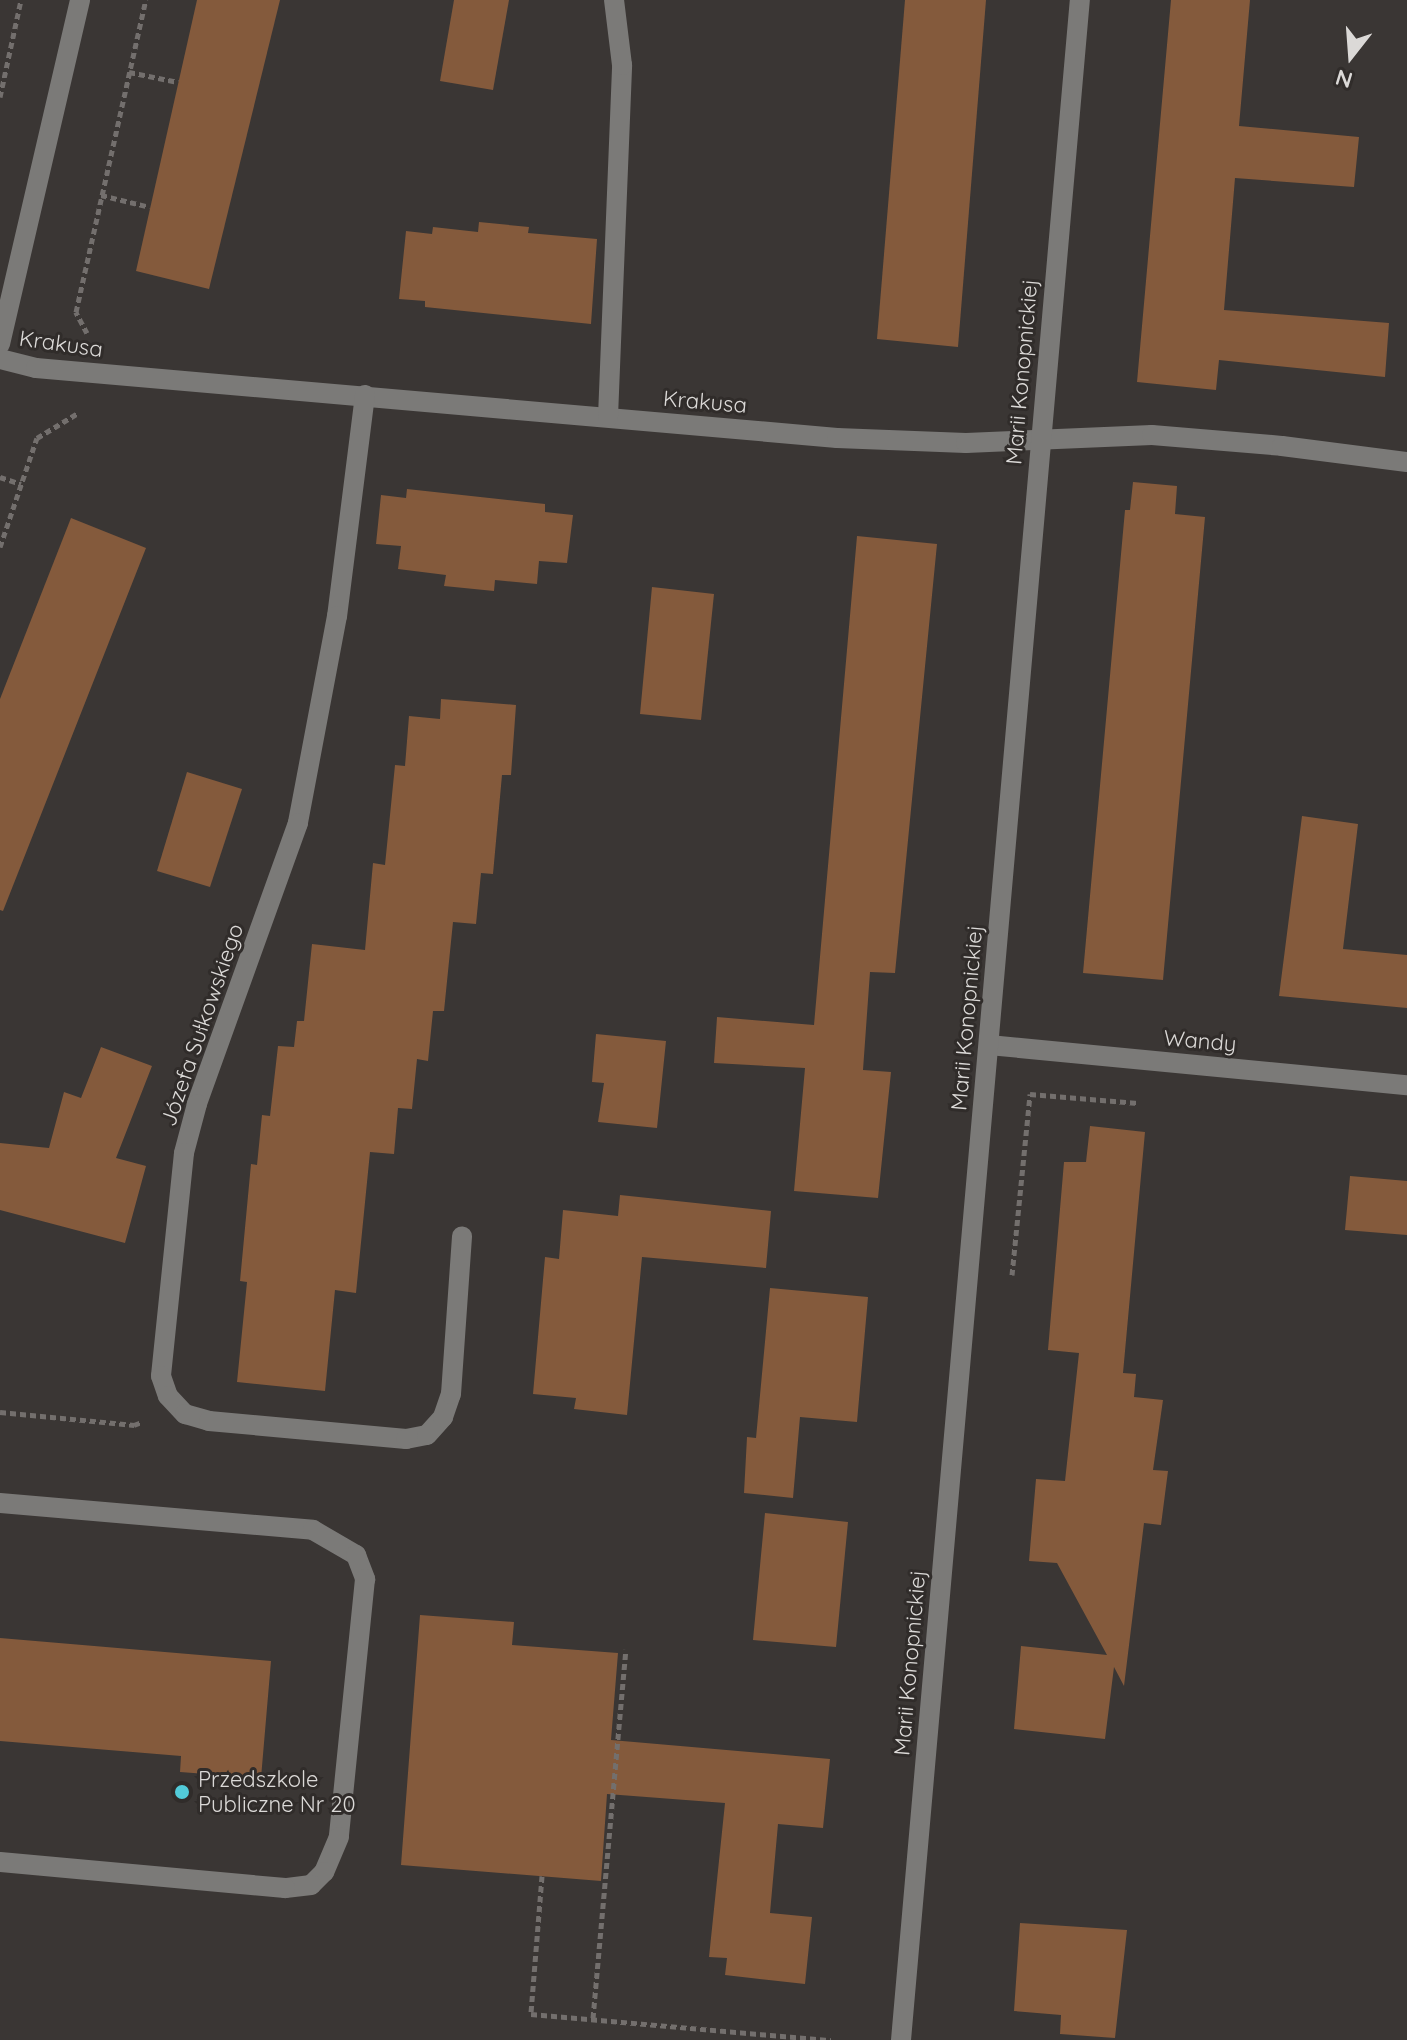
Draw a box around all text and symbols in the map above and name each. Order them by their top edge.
north arrow [1311,16,1391,96]
text: N [1332,63,1356,95]
street label: Marii Konopnickiej [1001,278,1043,466]
street label: Krakusa [17,325,105,363]
street label: Krakusa [662,385,748,419]
street label: Józefa Sułkowskiego [155,920,249,1130]
street label: Marii Konopnickiej [946,924,988,1112]
street label: Wandy [1163,1025,1237,1057]
street label: Marii Konopnickiej [889,1569,931,1757]
place label: Przedszkole Publiczne Nr 20 [198,1766,355,1818]
marker: Przedszkole Publiczne Nr 20 [173,1783,191,1801]

